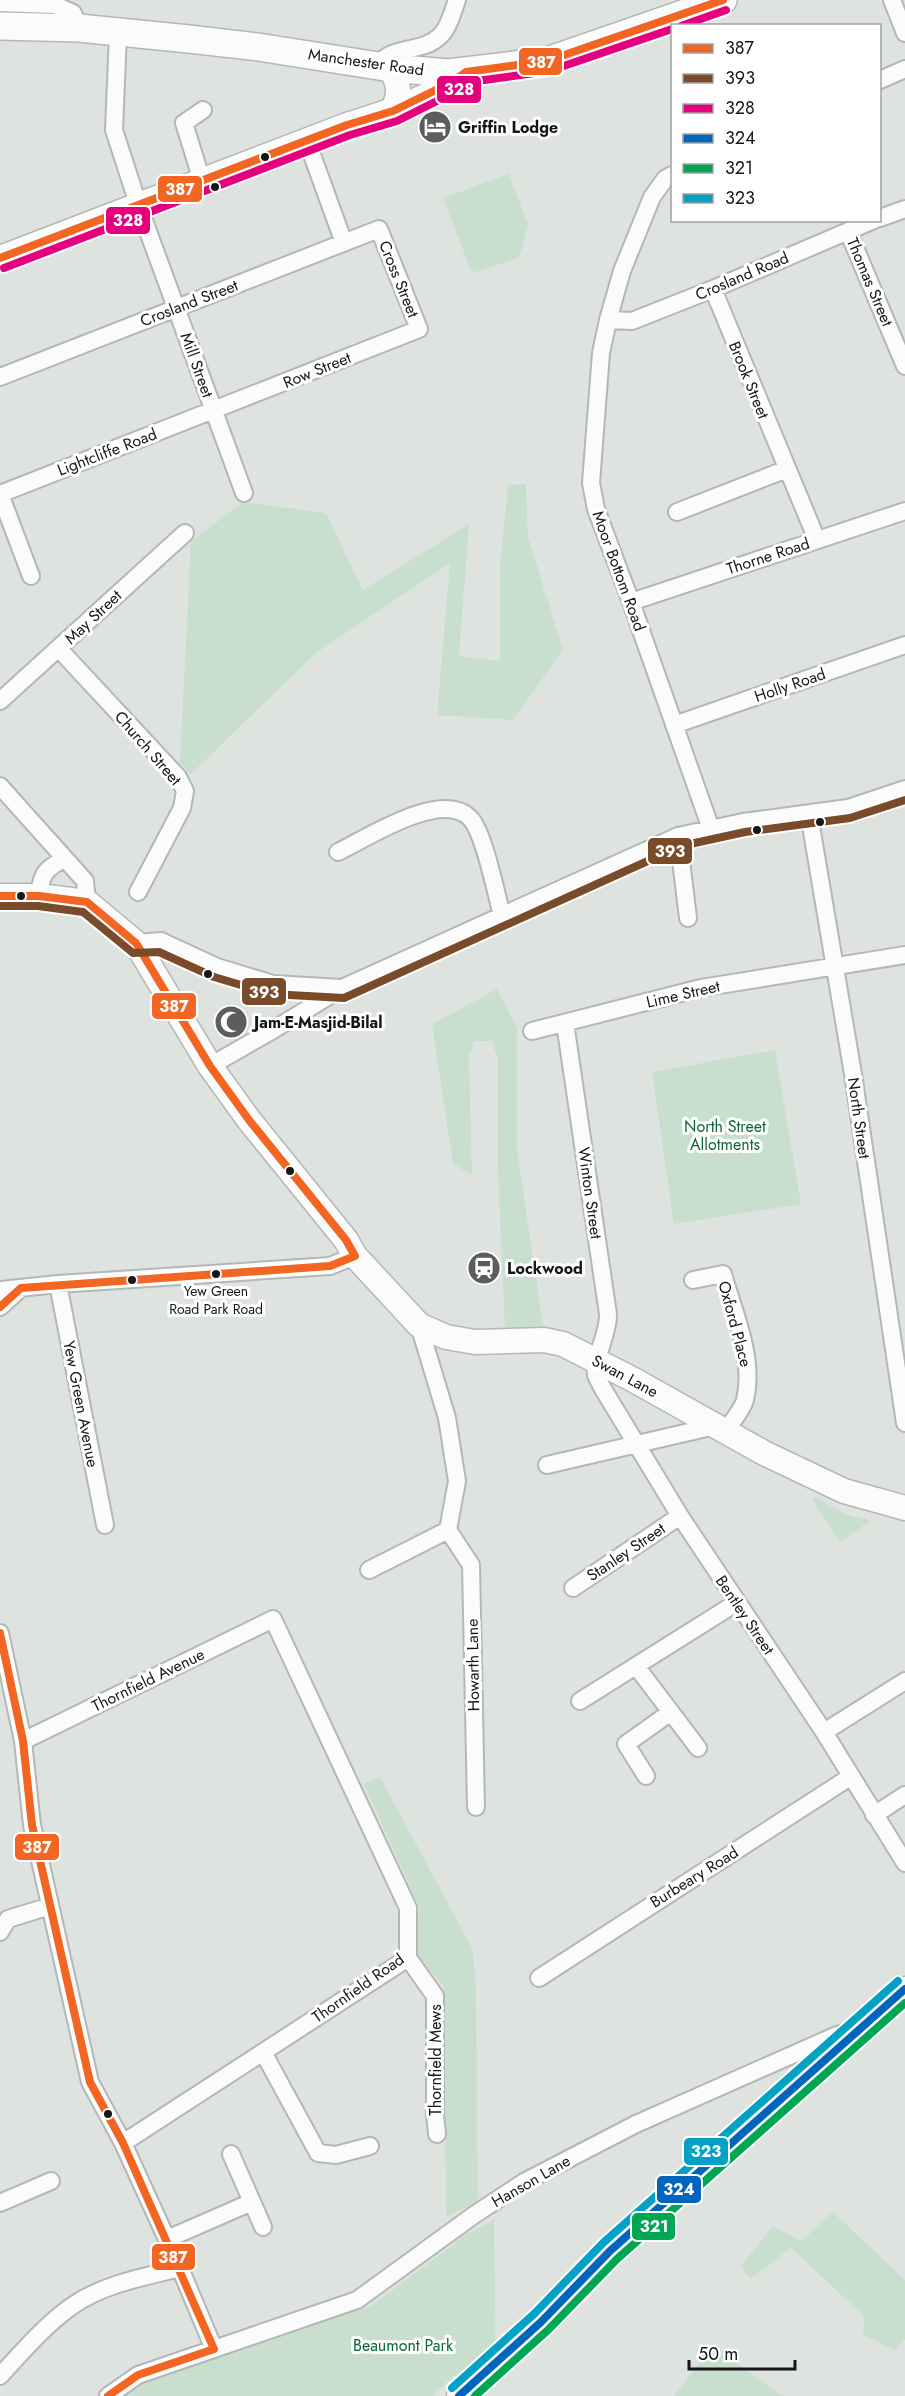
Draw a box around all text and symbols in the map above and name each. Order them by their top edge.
legend [671,24,881,222]
text: 387 [725,35,754,61]
street label: Manchester Road [307,42,425,82]
line badge: 387 [518,47,563,76]
text: 387 [526,51,556,74]
text: 393 [725,65,755,91]
line badge: 328 [436,75,482,104]
text: 328 [444,78,474,101]
text: 328 [725,95,755,121]
hotel icon: Griffin Lodge [417,109,453,145]
place label: Griffin Lodge [458,116,558,139]
text: 324 [725,125,756,151]
unlabelled marker [259,151,271,163]
text: 321 [725,155,753,181]
line badge: 387 [157,175,203,203]
text: 387 [165,178,195,201]
unlabelled marker [209,181,221,193]
text: 323 [725,185,755,211]
line badge: 328 [105,206,151,235]
text: 328 [113,209,143,232]
street label: Thomas Street [841,234,899,330]
street label: Cross Street [373,237,425,321]
street label: Crosland Road [692,246,792,306]
street label: Crosland Street [137,274,241,332]
street label: Mill Street [175,329,219,401]
street label: Brook Street [723,338,775,422]
street label: Row Street [280,346,355,394]
street label: Lightcliffe Road [54,422,160,482]
street label: Moor Bottom Road [587,508,651,634]
street label: Thorne Road [724,532,812,580]
street label: May Street [59,584,127,649]
street label: Holly Road [751,662,829,708]
street label: Church Street [109,706,187,790]
unlabelled marker [814,816,826,828]
unlabelled marker [751,824,763,836]
line badge: 393 [647,837,693,865]
text: 393 [655,840,685,863]
unlabelled marker [15,890,27,902]
unlabelled marker [202,968,214,980]
street label: Lime Street [644,974,722,1014]
line badge: 393 [241,977,287,1006]
text: 393 [249,981,279,1004]
line badge: 387 [151,992,197,1020]
text: 387 [159,995,189,1018]
mosque icon: Jam-E-Masjid-Bilal [213,1004,249,1040]
place label: Jam-E-Masjid-Bilal [251,1011,382,1034]
street label: North Street [842,1076,876,1160]
park label: North Street Allotments [684,1115,766,1156]
street label: Winton Street [572,1146,608,1240]
unlabelled marker [284,1165,296,1177]
station icon: Lockwood [466,1250,502,1286]
place label: Lockwood [507,1257,583,1280]
marker: Yew Green Road Park Road [210,1268,222,1280]
unlabelled marker [126,1274,138,1286]
street label: Oxford Place [712,1278,758,1370]
place label: Yew Green Road Park Road [169,1281,263,1319]
street label: Yew Green Avenue [57,1339,105,1469]
street label: Swan Lane [588,1349,662,1403]
street label: Stanley Street [582,1517,670,1587]
street label: Bentley Street [710,1571,780,1659]
street label: Howarth Lane [461,1619,485,1711]
street label: Thornfield Avenue [88,1643,208,1717]
line badge: 387 [14,1833,60,1861]
text: 387 [22,1836,52,1859]
street label: Burbeary Road [645,1841,743,1913]
street label: Thornfield Road [307,1948,409,2028]
street label: Thornfield Mews [424,2004,447,2116]
unlabelled marker [102,2108,114,2120]
line badge: 323 [683,2137,729,2166]
text: 323 [691,2140,721,2163]
street label: Hanson Lane [487,2149,575,2213]
line badge: 324 [656,2175,702,2204]
text: 324 [663,2178,695,2201]
line badge: 321 [631,2212,676,2241]
text: 321 [640,2215,668,2238]
line badge: 387 [151,2243,196,2271]
text: 387 [158,2246,188,2269]
scale bar [689,2333,796,2371]
park label: Beaumont Park [353,2334,454,2357]
text: 50 m [698,2341,738,2367]

